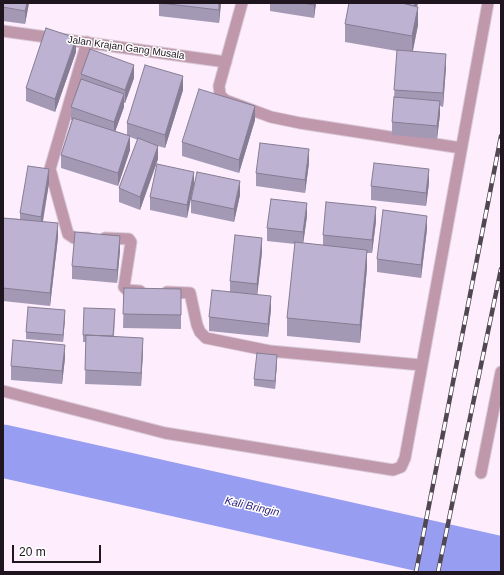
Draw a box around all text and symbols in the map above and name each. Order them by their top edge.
street label: Jalan Krajan Gang Musala [67,34,185,62]
water label: Kali Bringin [223,494,281,520]
scale bar [14,537,103,563]
text: 20 m [19,545,46,559]

